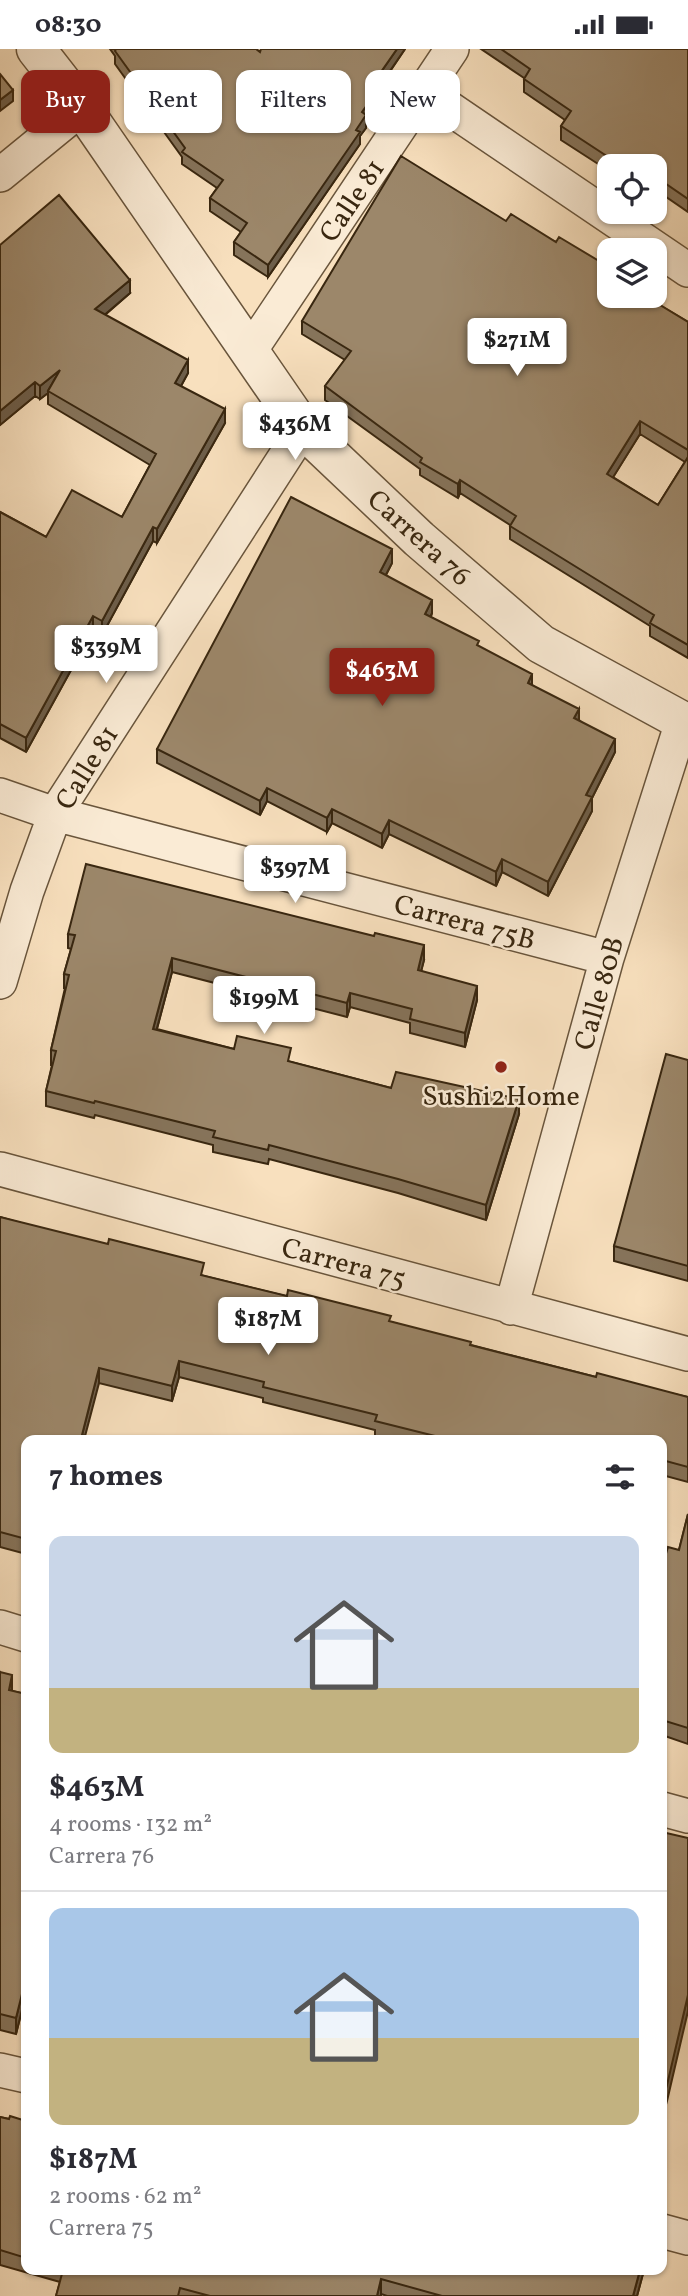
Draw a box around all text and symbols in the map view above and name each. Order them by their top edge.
text: 08:30 [35,7,101,43]
chip: Buy [21,70,110,133]
chip: Rent [124,70,222,133]
chip: Filters [236,70,351,133]
chip: New [365,70,460,133]
street label: Calle 81 [311,152,395,251]
map controls [597,154,667,308]
button: locate [597,154,667,224]
button: layers [597,238,667,308]
pin: $271M [468,319,566,378]
text: $271M [484,325,550,357]
pin: $436M [246,403,344,462]
text: $436M [259,409,331,441]
street label: Carrera 76 [358,482,479,596]
pin: $339M [57,625,155,685]
text: $339M [71,632,141,664]
pin: $463M [333,649,431,708]
text: $463M [345,655,419,687]
street label: Calle 81 [47,719,129,818]
pin: $397M [246,845,344,905]
text: $397M [260,852,330,884]
street label: Carrera 75B [389,886,539,961]
street label: Calle 80B [566,932,635,1055]
pin: $199M [215,977,313,1036]
text: $199M [229,983,299,1015]
marker: Sushi2Home [493,1059,509,1075]
place label: Sushi2Home [422,1078,580,1117]
street label: Carrera 75 [277,1229,410,1300]
pin: $187M [219,1297,317,1357]
text: $187M [234,1304,302,1336]
text: 7 homes [49,1456,163,1498]
icon: filters [601,1458,639,1496]
icon: home [281,1582,407,1708]
text: $463M [49,1767,144,1809]
text: 4 rooms · 132 m² [49,1809,212,1841]
text: Carrera 76 [49,1841,154,1873]
icon: home [281,1954,407,2080]
text: $187M [49,2139,137,2181]
text: 2 rooms · 62 m² [49,2181,201,2213]
text: Carrera 75 [49,2213,154,2245]

